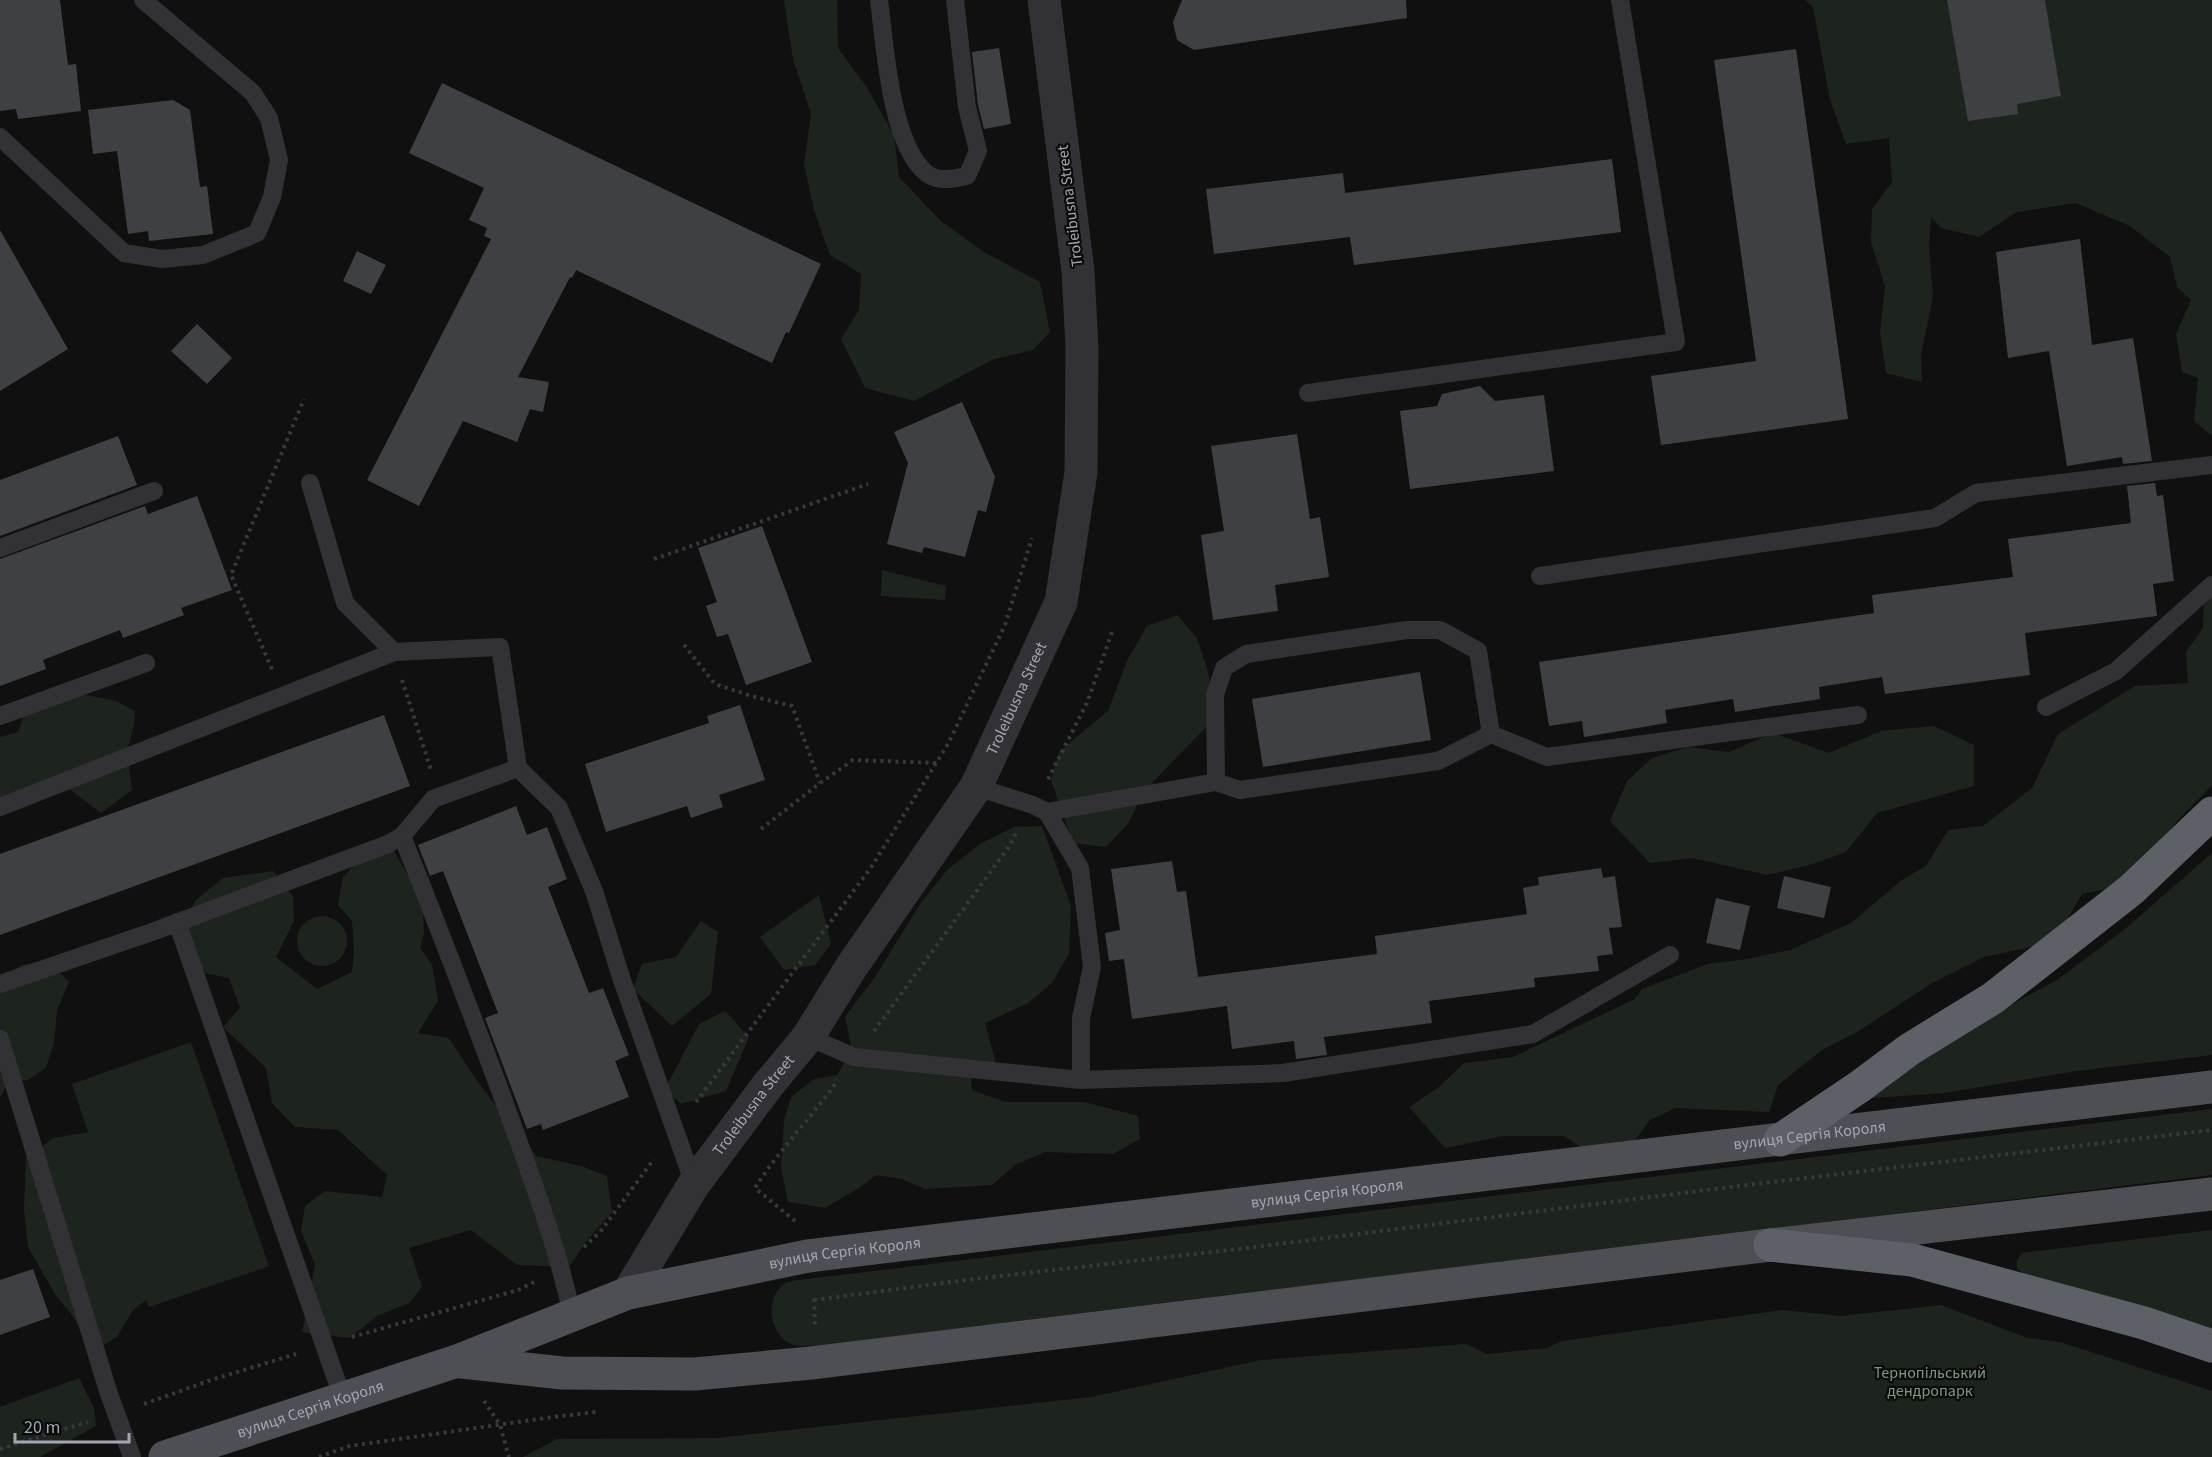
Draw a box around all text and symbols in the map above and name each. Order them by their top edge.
street label: Troleibusna Street [1052,143,1088,268]
street label: Troleibusna Street [981,638,1052,759]
street label: Troleibusna Street [708,1050,800,1161]
street label: вулиця Сергія Короля [1732,1115,1887,1156]
street label: вулиця Сергія Короля [1250,1173,1405,1214]
street label: вулиця Сергія Короля [767,1232,922,1275]
park label: Тернопільський дендропарк [1874,1362,1986,1402]
street label: вулиця Сергія Короля [234,1375,387,1444]
scale bar [15,1406,129,1444]
text: 20 m [24,1415,60,1440]

